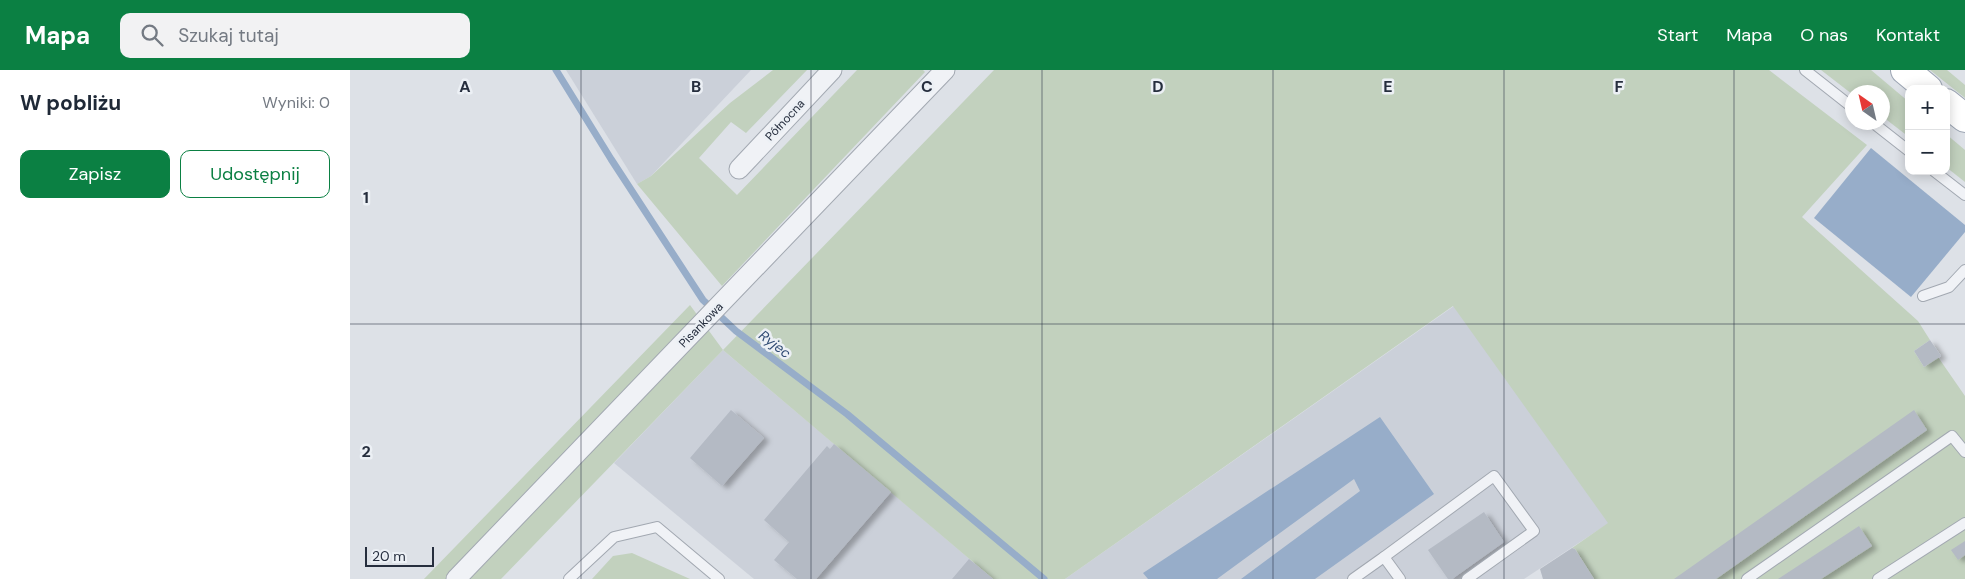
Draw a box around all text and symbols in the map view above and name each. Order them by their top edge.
search box [120,13,470,58]
text: Mapa [25,20,90,51]
icon: search [138,21,166,49]
text: Szukaj tutaj [178,23,279,48]
text: Start [1657,23,1698,47]
text: Mapa [1726,23,1772,47]
text: O nas [1800,23,1848,47]
text: Kontakt [1876,23,1940,47]
text: A [459,76,471,97]
text: B [691,76,701,97]
text: C [921,76,933,97]
text: D [1152,76,1164,97]
text: E [1383,76,1393,97]
text: F [1615,76,1624,97]
north arrow [1845,85,1890,130]
map controls [1905,85,1950,175]
button: + [1905,85,1950,130]
text: W pobliżu [20,89,121,117]
text: Wyniki: 0 [262,92,330,113]
street label: Północna [762,96,808,144]
button: − [1905,130,1950,175]
button: Zapisz [20,150,170,198]
button: Udostępnij [180,150,330,198]
text: 1 [363,187,369,208]
street label: Pisankowa [675,299,727,351]
water label: Ryjec [755,326,795,362]
text: 2 [361,441,371,462]
scale bar [365,544,434,567]
text: 20 m [372,547,406,565]

